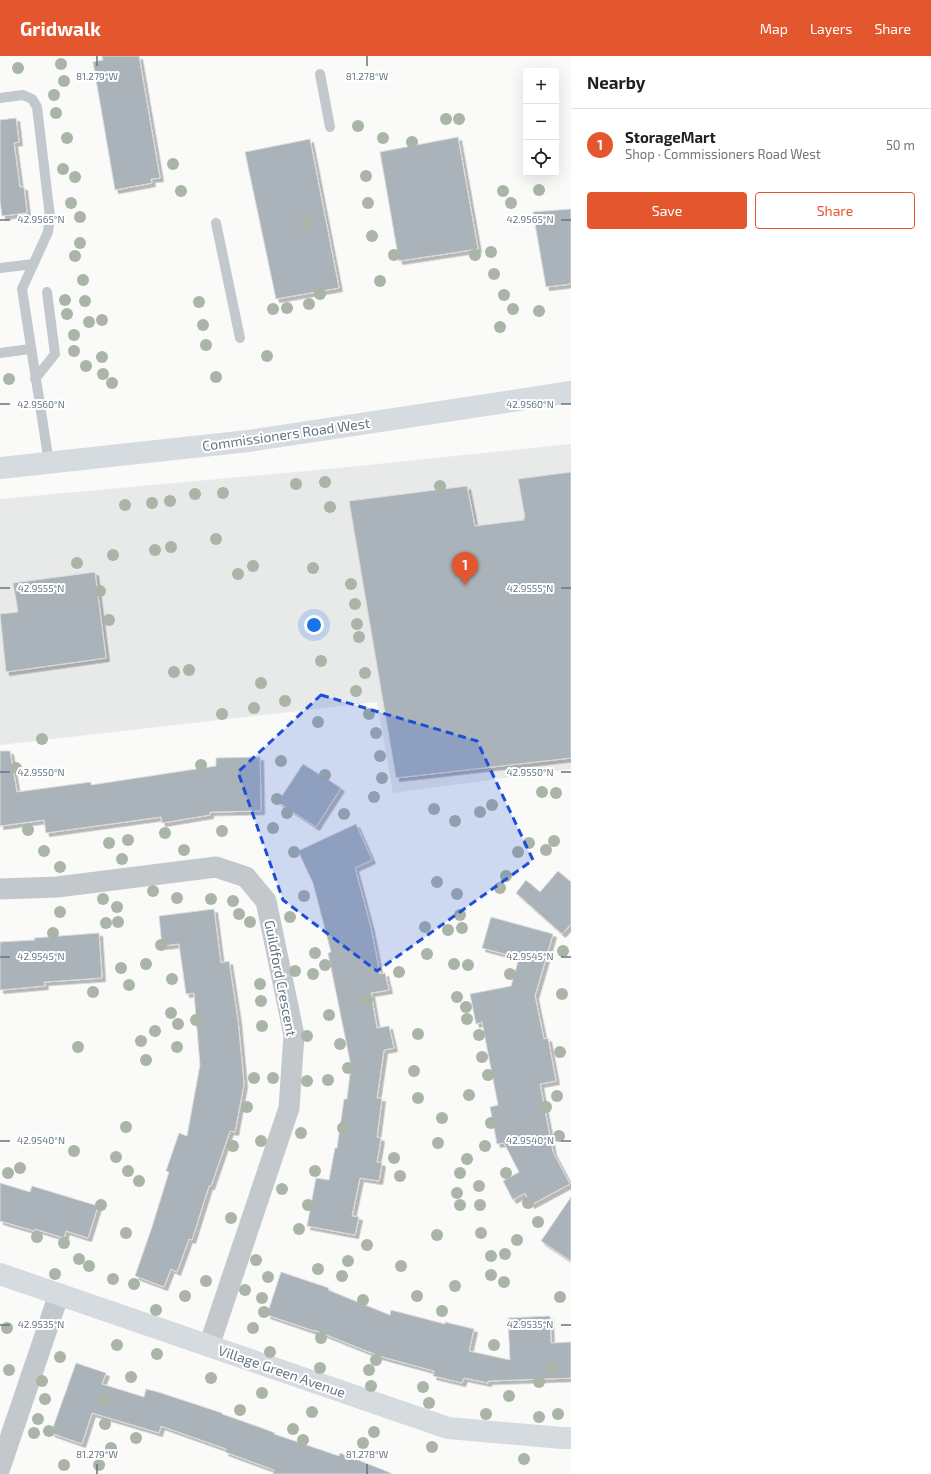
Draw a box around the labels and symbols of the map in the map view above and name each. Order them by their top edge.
text: 81.279°W [76,70,118,82]
text: 81.278°W [346,70,389,82]
text: 42.9565°N [18,213,64,225]
text: 42.9565°N [507,213,553,225]
text: 42.9560°N [17,398,65,410]
text: 42.9560°N [506,398,554,410]
street label: Commissioners Road West [201,414,371,454]
pin: 1 [452,552,478,585]
text: 42.9555°N [18,582,64,594]
text: 42.9555°N [507,582,553,594]
your location [304,615,324,635]
text: 42.9550°N [17,766,65,778]
text: 42.9550°N [506,766,554,778]
street label: Guildford Crescent [261,918,301,1038]
text: 42.9545°N [17,950,65,962]
text: 42.9545°N [506,950,554,962]
text: 42.9540°N [17,1134,65,1146]
text: 42.9540°N [506,1134,554,1146]
text: 42.9535°N [18,1318,64,1330]
text: 42.9535°N [507,1318,553,1330]
street label: Village Green Avenue [216,1341,348,1401]
text: 81.279°W [76,1448,118,1460]
text: 81.278°W [346,1448,389,1460]

